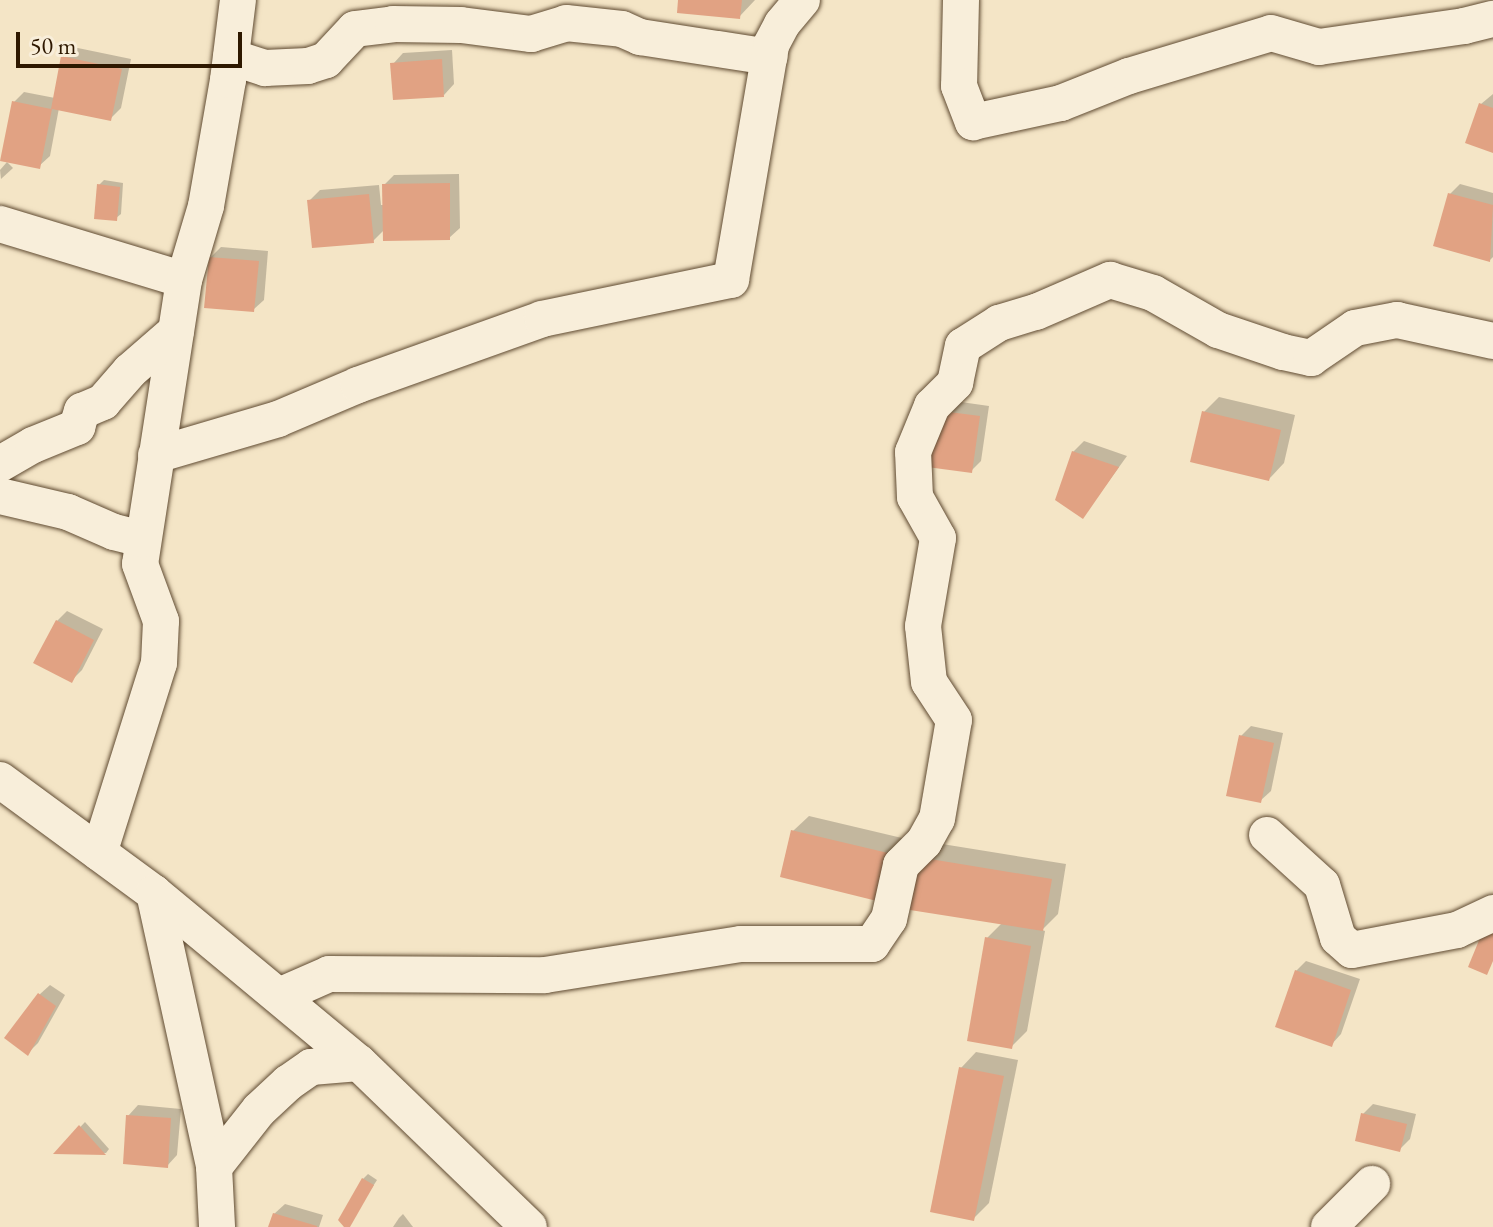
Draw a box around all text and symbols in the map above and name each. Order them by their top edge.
scale bar [20,16,246,66]
text: 50 m [30,30,77,61]

